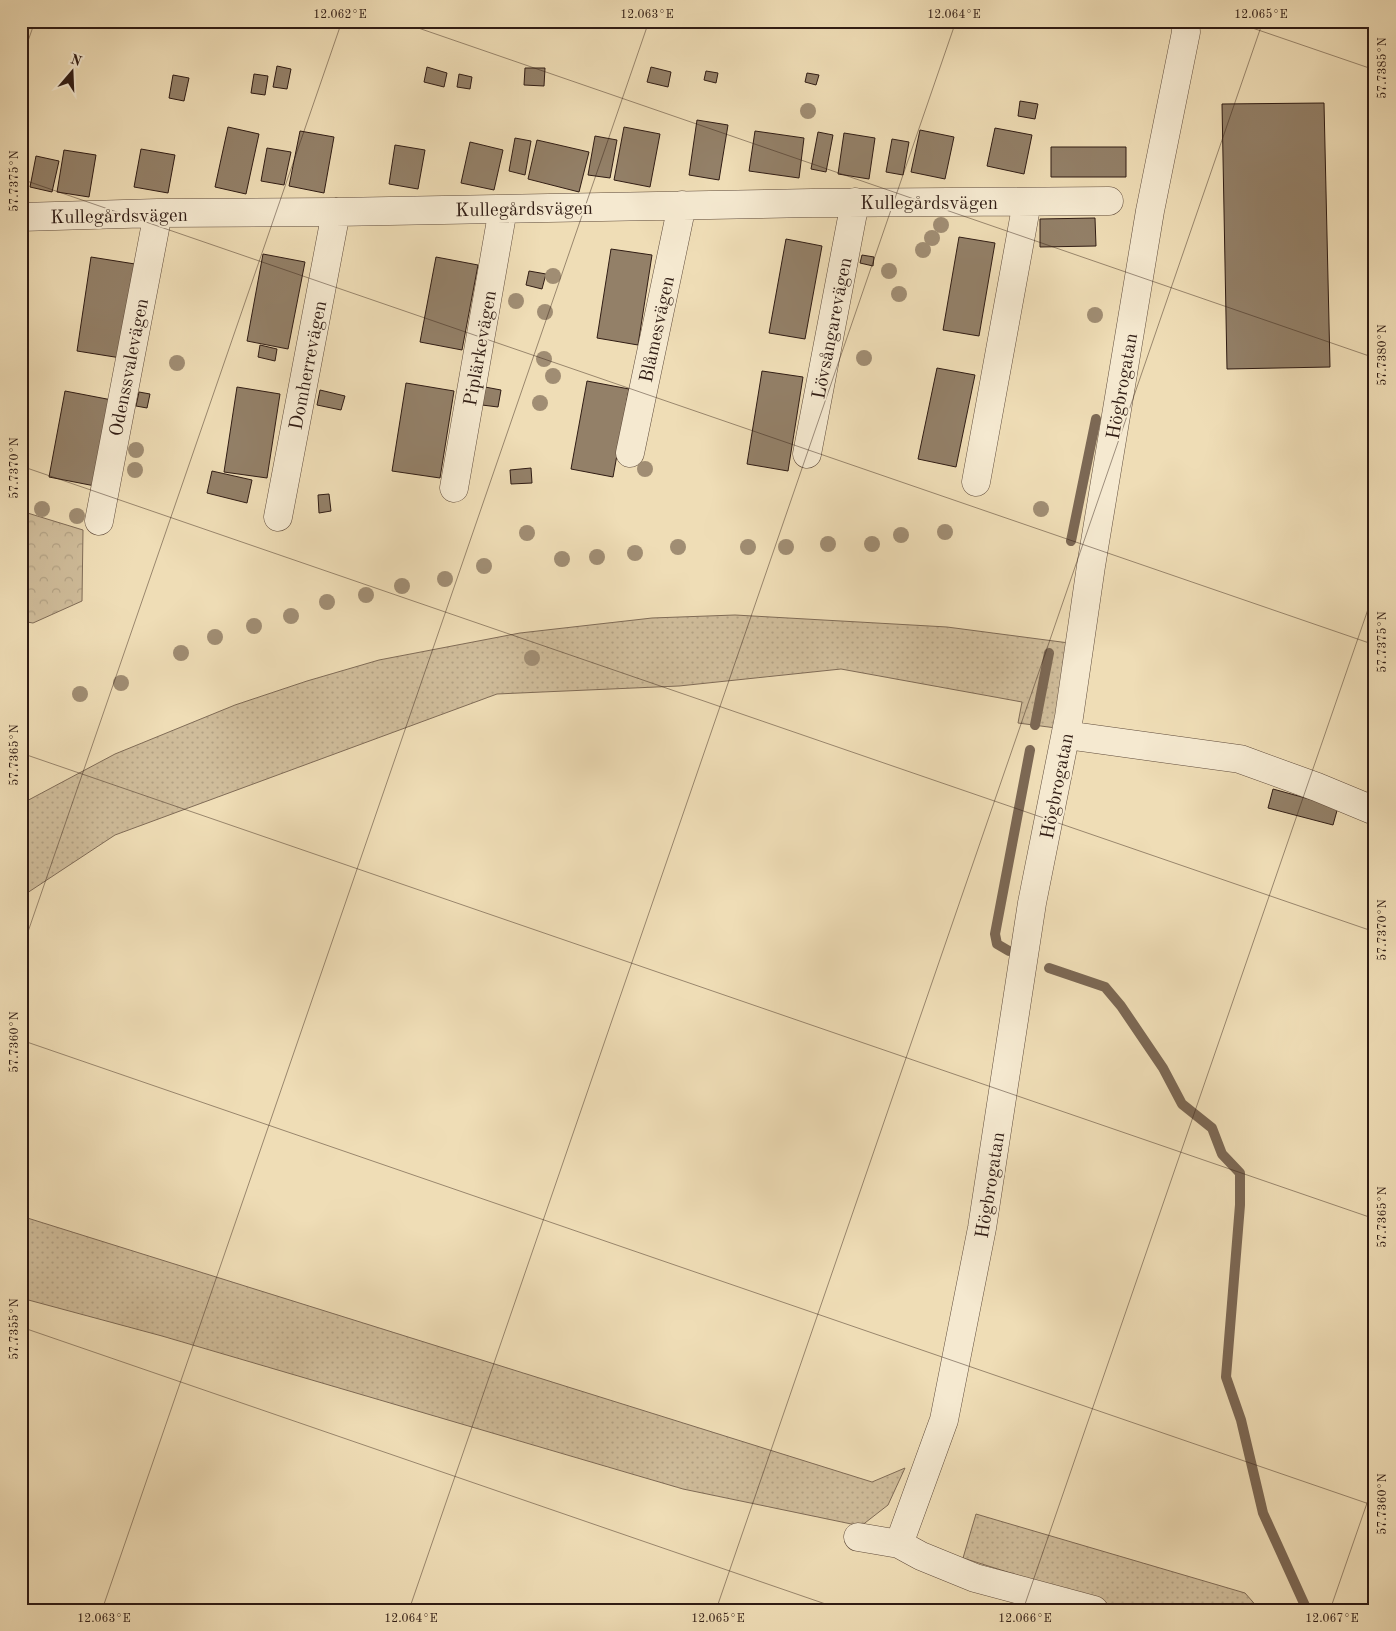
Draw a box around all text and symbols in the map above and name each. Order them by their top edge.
text: 12.065°E [1234,8,1288,21]
text: 12.062°E [313,9,367,21]
text: 12.063°E [620,9,674,21]
text: 12.064°E [927,9,981,21]
text: 57.7385°N [1376,37,1389,99]
north arrow [48,48,98,98]
text: N [69,52,84,69]
text: 57.7375°N [8,150,21,212]
street label: Kullegårdsvägen [860,195,998,214]
street label: Kullegårdsvägen [455,200,593,221]
street label: Kullegårdsvägen [50,207,188,228]
street label: Lövsångarevägen [810,256,857,401]
street label: Blåmesvägen [638,275,679,385]
street label: Piplärkevägen [462,289,501,408]
street label: Odenssvalevägen [108,297,153,438]
street label: Domherrevägen [288,299,331,432]
text: 57.7380°N [1376,324,1389,386]
street label: Högbrogatan [1105,332,1142,441]
text: 57.7370°N [8,437,21,499]
text: 57.7375°N [1376,611,1389,673]
text: 57.7365°N [8,724,21,786]
street label: Högbrogatan [1039,732,1078,841]
text: 57.7370°N [1376,899,1389,961]
text: 57.7360°N [8,1011,21,1073]
street label: Högbrogatan [974,1131,1009,1240]
text: 57.7365°N [1376,1186,1389,1248]
text: 57.7355°N [8,1298,21,1360]
text: 57.7360°N [1376,1473,1389,1535]
text: 12.065°E [691,1612,745,1625]
text: 12.063°E [77,1613,131,1625]
text: 12.064°E [384,1613,438,1625]
text: 12.066°E [998,1613,1052,1625]
text: 12.067°E [1305,1613,1359,1625]

